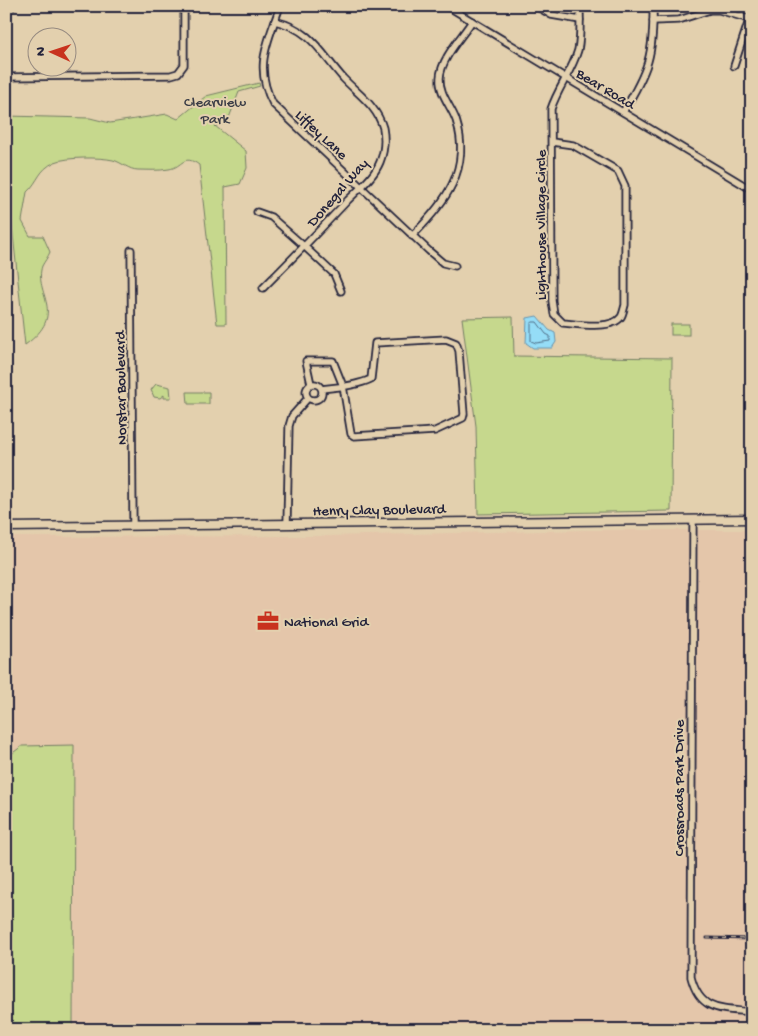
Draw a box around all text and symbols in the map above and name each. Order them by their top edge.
north arrow [28,28,78,78]
text: N [33,46,50,56]
street label: Bear Road [571,65,639,115]
park label: Clearview Park [184,94,246,129]
street label: Liffey Lane [291,107,351,164]
street label: Lighthouse Village Circle [533,150,551,300]
street label: Donegal Way [303,155,373,232]
street label: Norstar Boulevard [112,329,132,445]
street label: Henry Clay Boulevard [312,501,447,521]
office icon: National Grid [255,608,281,634]
place label: National Grid [284,614,370,632]
street label: Crossroads Park Drive [671,720,689,856]

